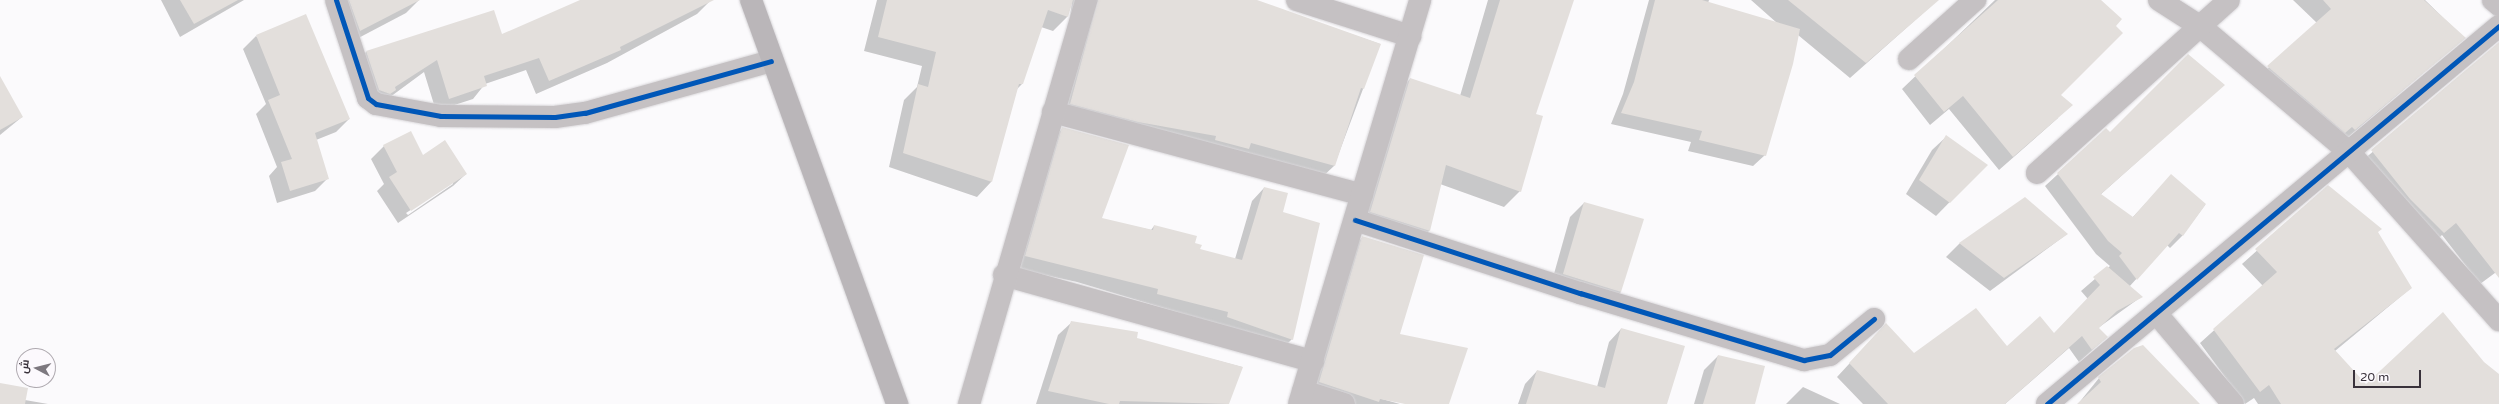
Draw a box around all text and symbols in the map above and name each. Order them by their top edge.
north arrow [16,348,56,388]
text: ش [17,359,32,374]
scale bar [2355,362,2423,388]
text: 20 m [2360,370,2389,384]

